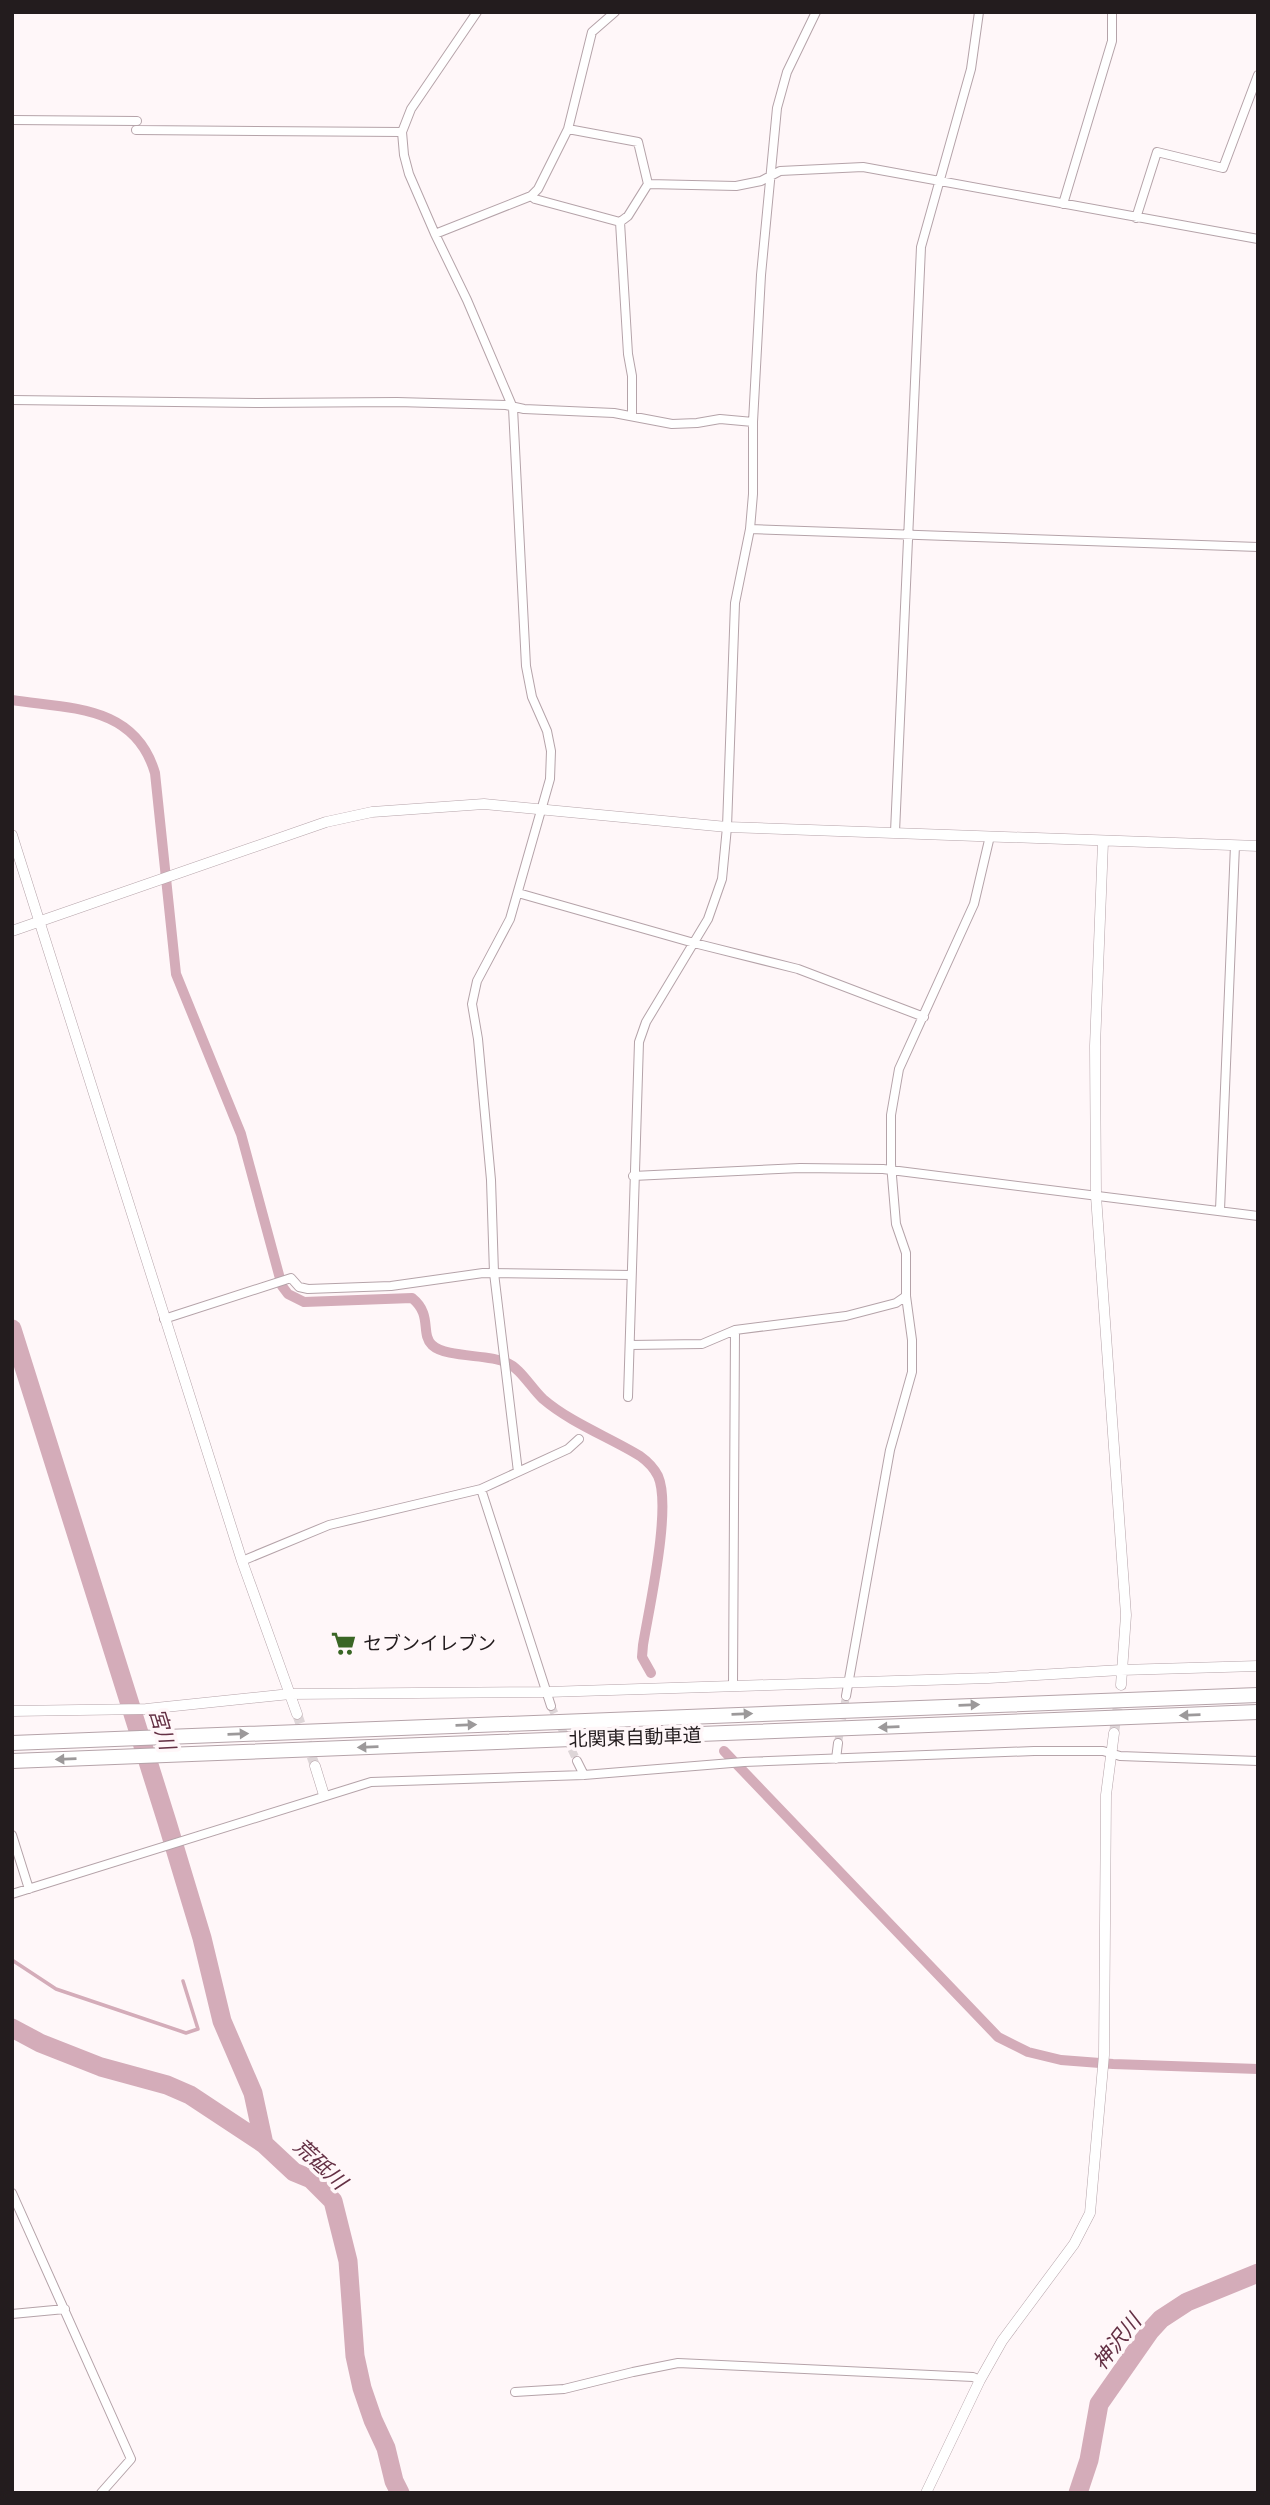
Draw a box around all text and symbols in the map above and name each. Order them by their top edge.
supermarket icon: セブンイレブン [329,1629,357,1657]
place label: セブンイレブン [363,1632,496,1655]
one-way arrow [958,1700,980,1711]
water label: 宮川 [144,1705,180,1755]
one-way arrow [731,1709,753,1720]
one-way arrow [1178,1709,1200,1721]
one-way arrow [455,1720,477,1731]
one-way arrow [878,1721,900,1732]
street label: 北関東自動車道 [568,1724,702,1751]
one-way arrow [227,1729,249,1740]
one-way arrow [356,1742,378,1753]
one-way arrow [55,1754,77,1765]
water label: 荒砥川 [289,2134,353,2196]
water label: 神沢川 [1088,2308,1147,2374]

